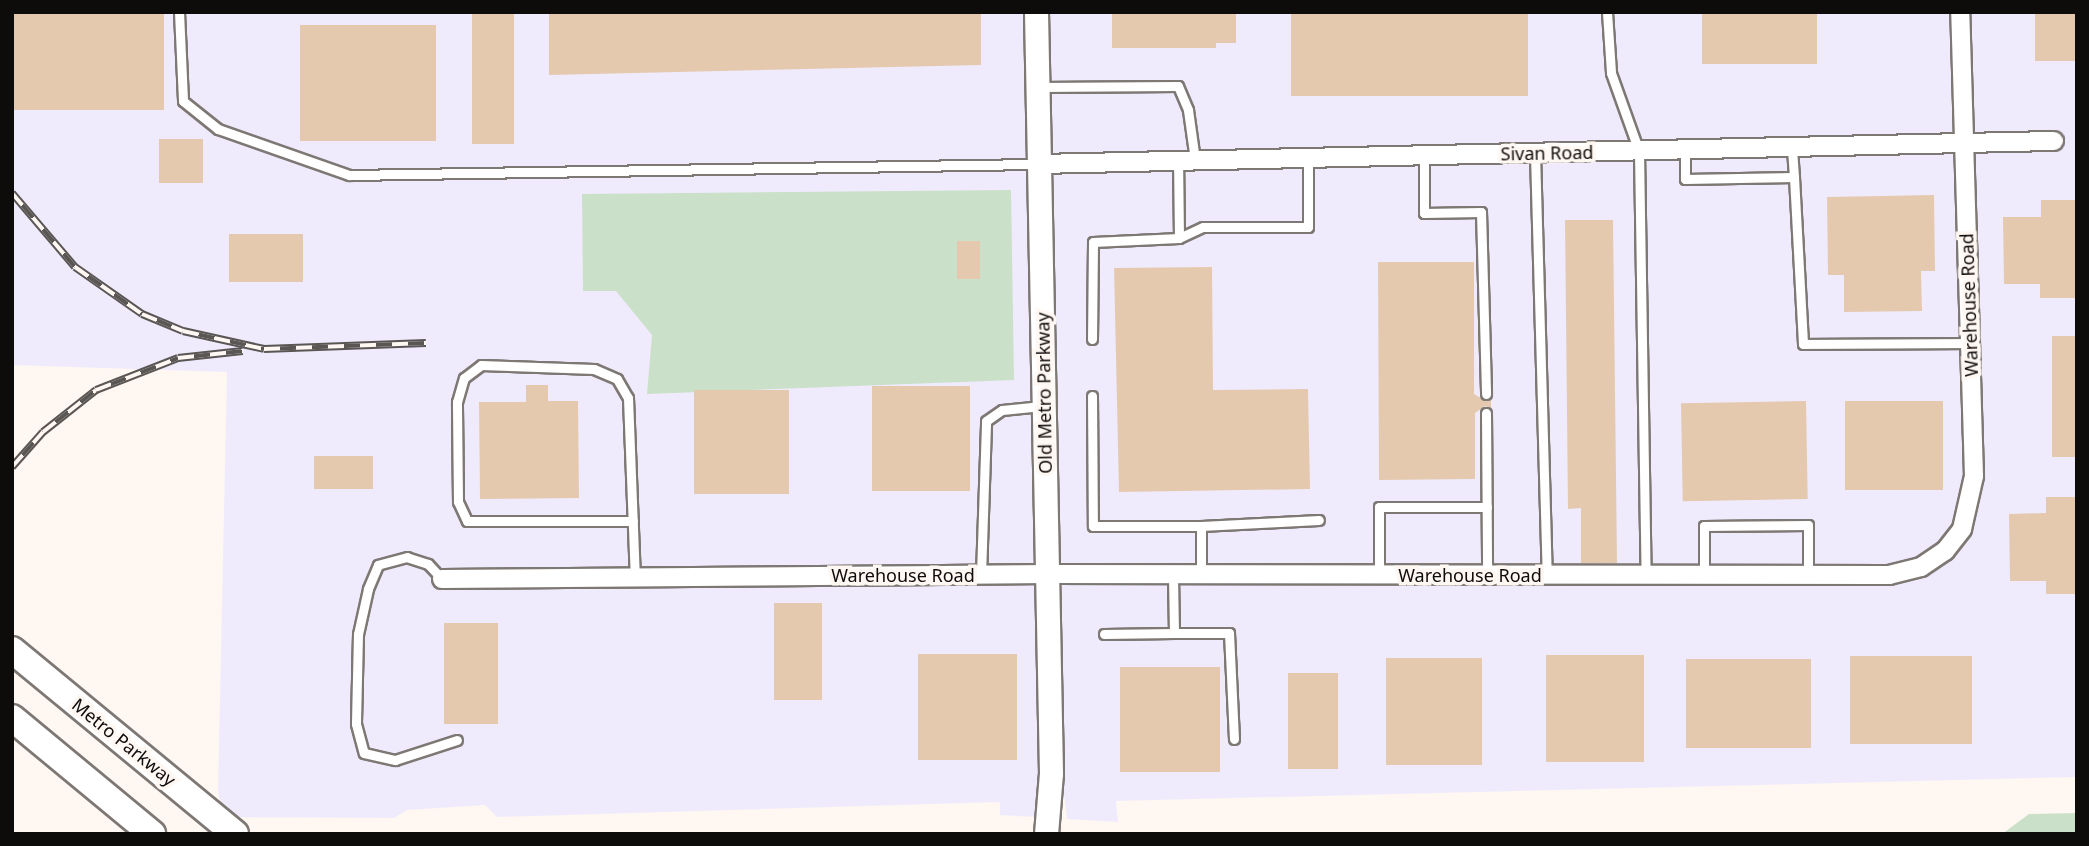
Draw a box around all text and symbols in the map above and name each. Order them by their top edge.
street label: Sivan Road [1500,141,1594,165]
street label: Warehouse Road [1956,233,1982,377]
street label: Old Metro Parkway [1032,312,1056,474]
street label: Warehouse Road [831,564,975,586]
street label: Warehouse Road [1398,564,1542,586]
street label: Metro Parkway [68,694,180,790]

